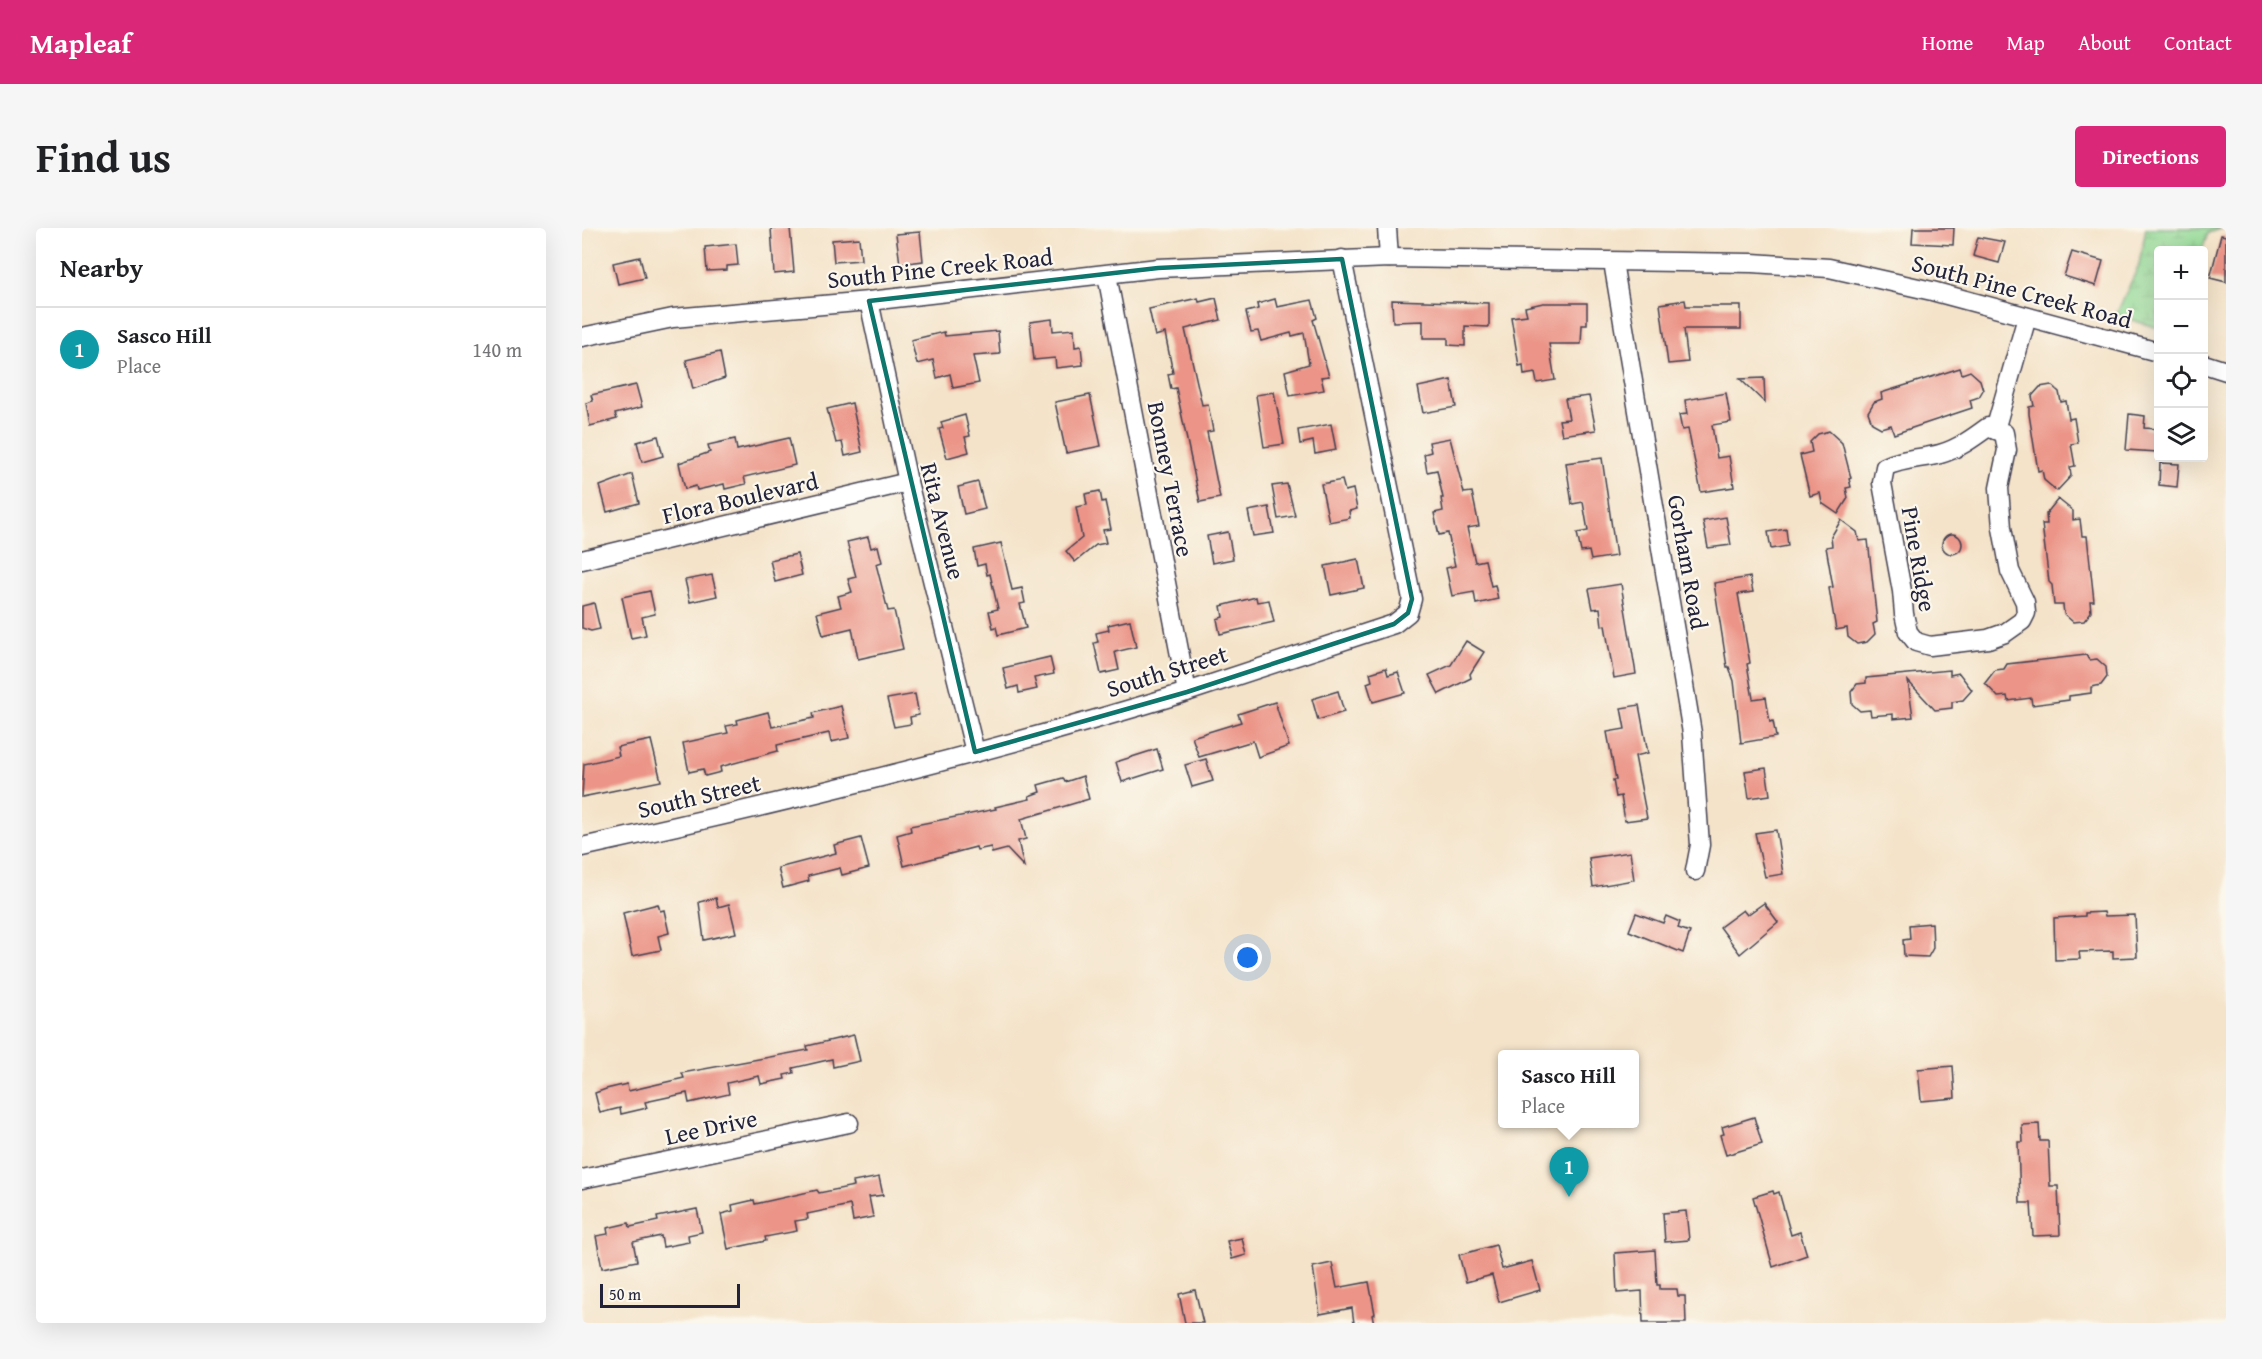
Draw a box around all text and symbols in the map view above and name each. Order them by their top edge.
text: Mapleaf [30,22,131,63]
text: Home [1922,27,1973,58]
text: Map [2006,27,2045,58]
text: About [2078,27,2131,58]
text: Contact [2164,27,2232,58]
text: Find us [36,126,171,187]
button: Directions [2075,126,2226,187]
street label: South Pine Creek Road [825,239,1055,297]
street label: South Pine Creek Road [1908,245,2136,337]
map controls [2154,246,2208,462]
button: + [2154,246,2208,300]
text: Nearby [60,248,143,287]
button: − [2154,300,2208,354]
text: Sasco Hill [117,319,212,351]
text: 1 [74,335,85,364]
text: 140 m [472,335,522,364]
text: Place [117,351,161,380]
button: locate [2154,354,2208,408]
street label: Bonney Terrace [1139,398,1203,560]
button: layers [2154,408,2208,462]
street label: Rita Avenue [912,459,974,583]
street label: Flora Boulevard [659,463,822,533]
street label: Gorham Road [1659,492,1717,632]
street label: Pine Ridge [1893,504,1945,614]
street label: South Street [1102,636,1232,706]
street label: South Street [634,765,764,827]
your location [1233,943,1262,972]
popup [1498,1050,1639,1128]
text: Sasco Hill [1521,1059,1616,1091]
text: Place [1521,1091,1565,1120]
street label: Lee Drive [662,1100,760,1154]
pin: 1 [1550,1148,1588,1197]
scale bar [600,1281,740,1308]
text: 50 m [609,1282,641,1306]

